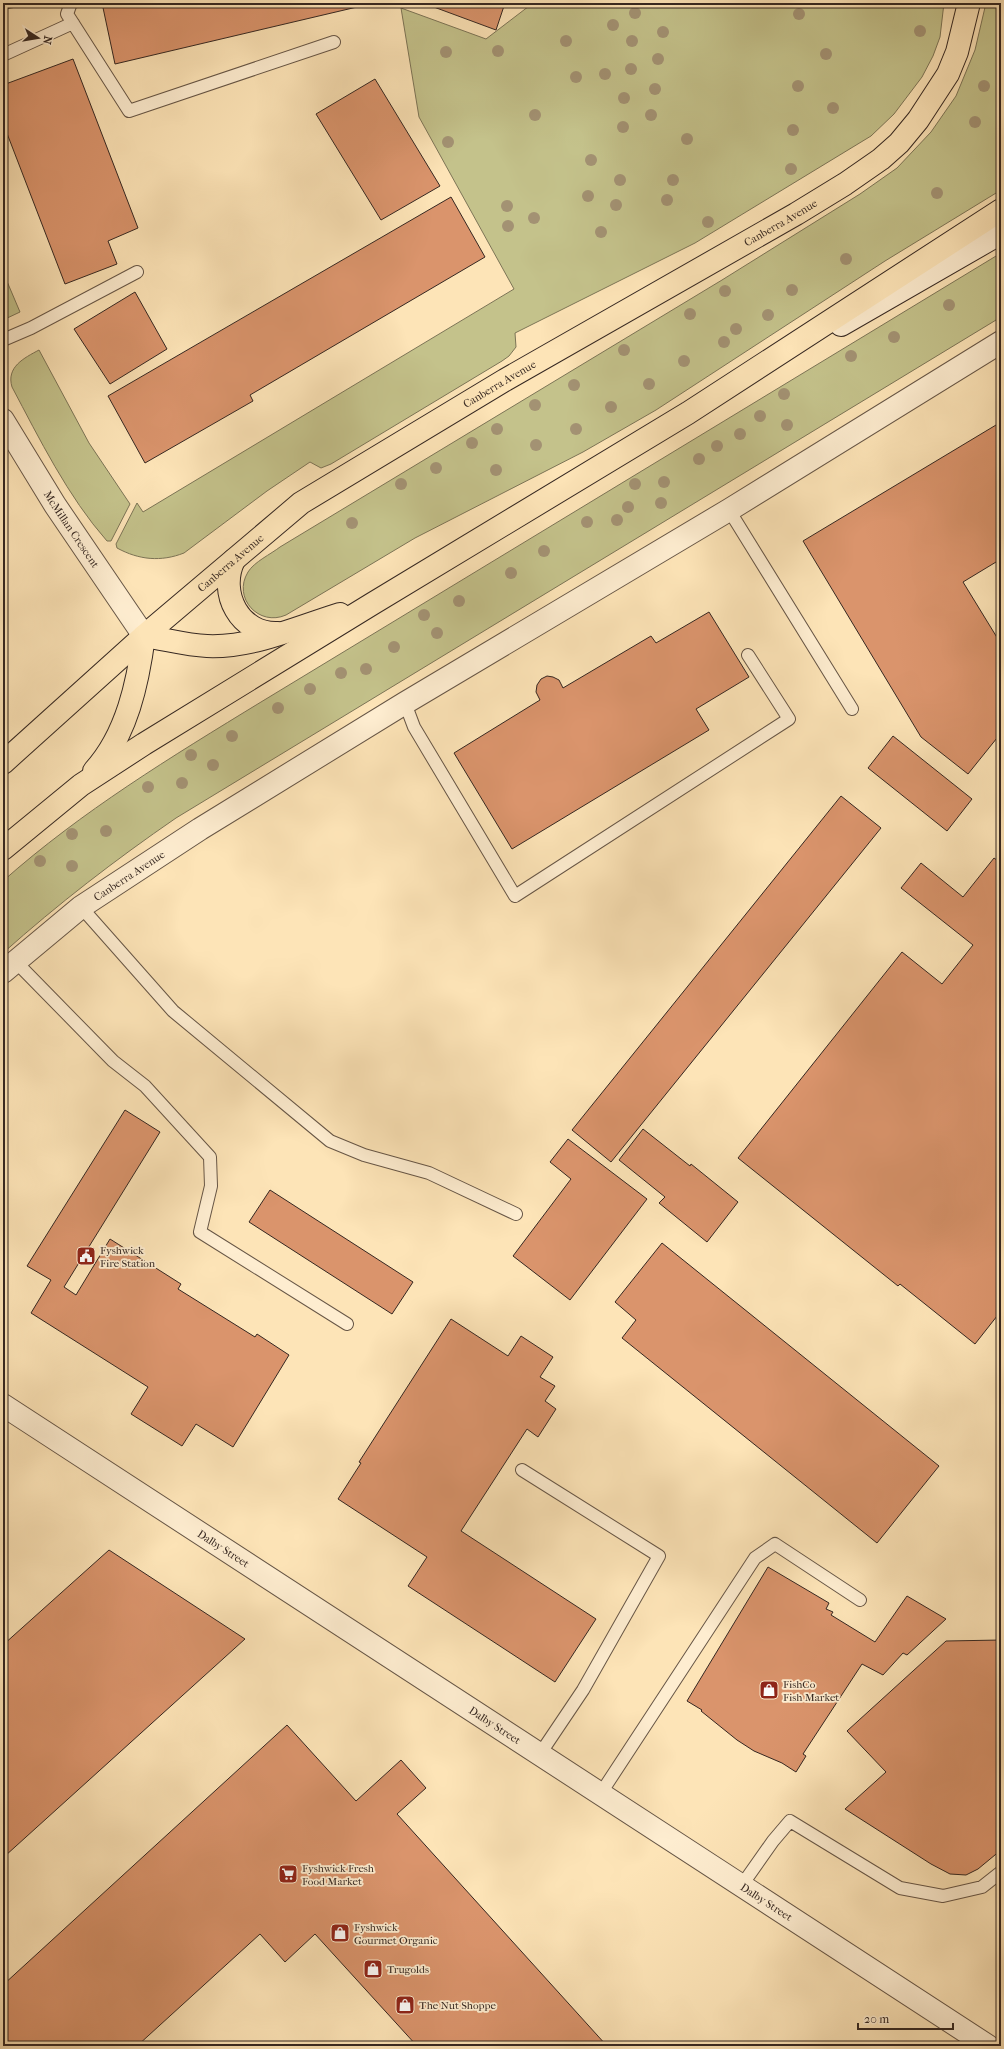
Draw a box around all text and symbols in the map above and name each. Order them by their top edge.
north arrow [18,18,58,58]
text: N [40,35,55,46]
street label: Canberra Avenue [742,196,820,249]
street label: Canberra Avenue [461,357,539,410]
street label: McMillan Crescent [41,488,102,570]
street label: Canberra Avenue [195,531,266,594]
street label: Canberra Avenue [91,847,168,904]
place label: Fyshwick Fire Station [100,1244,156,1270]
public building icon: Fyshwick Fire Station [75,1245,97,1267]
street label: Dalby Street [195,1527,252,1570]
place label: FishCo Fish Market [783,1678,839,1704]
shop icon: FishCo Fish Market [758,1679,780,1701]
street label: Dalby Street [467,1704,523,1747]
place label: Fyshwick Fresh Food Market [302,1862,375,1888]
supermarket icon: Fyshwick Fresh Food Market [277,1863,299,1885]
street label: Dalby Street [738,1880,795,1924]
place label: Fyshwick Gourmet Organic [354,1921,438,1947]
shop icon: Fyshwick Gourmet Organic [329,1922,351,1944]
shop icon: Trugolds [362,1958,384,1980]
place label: Trugolds [387,1963,429,1976]
shop icon: The Nut Shoppe [394,1994,416,2016]
place label: The Nut Shoppe [419,1999,497,2012]
scale bar [858,2005,953,2031]
text: 20 m [864,2012,889,2026]

